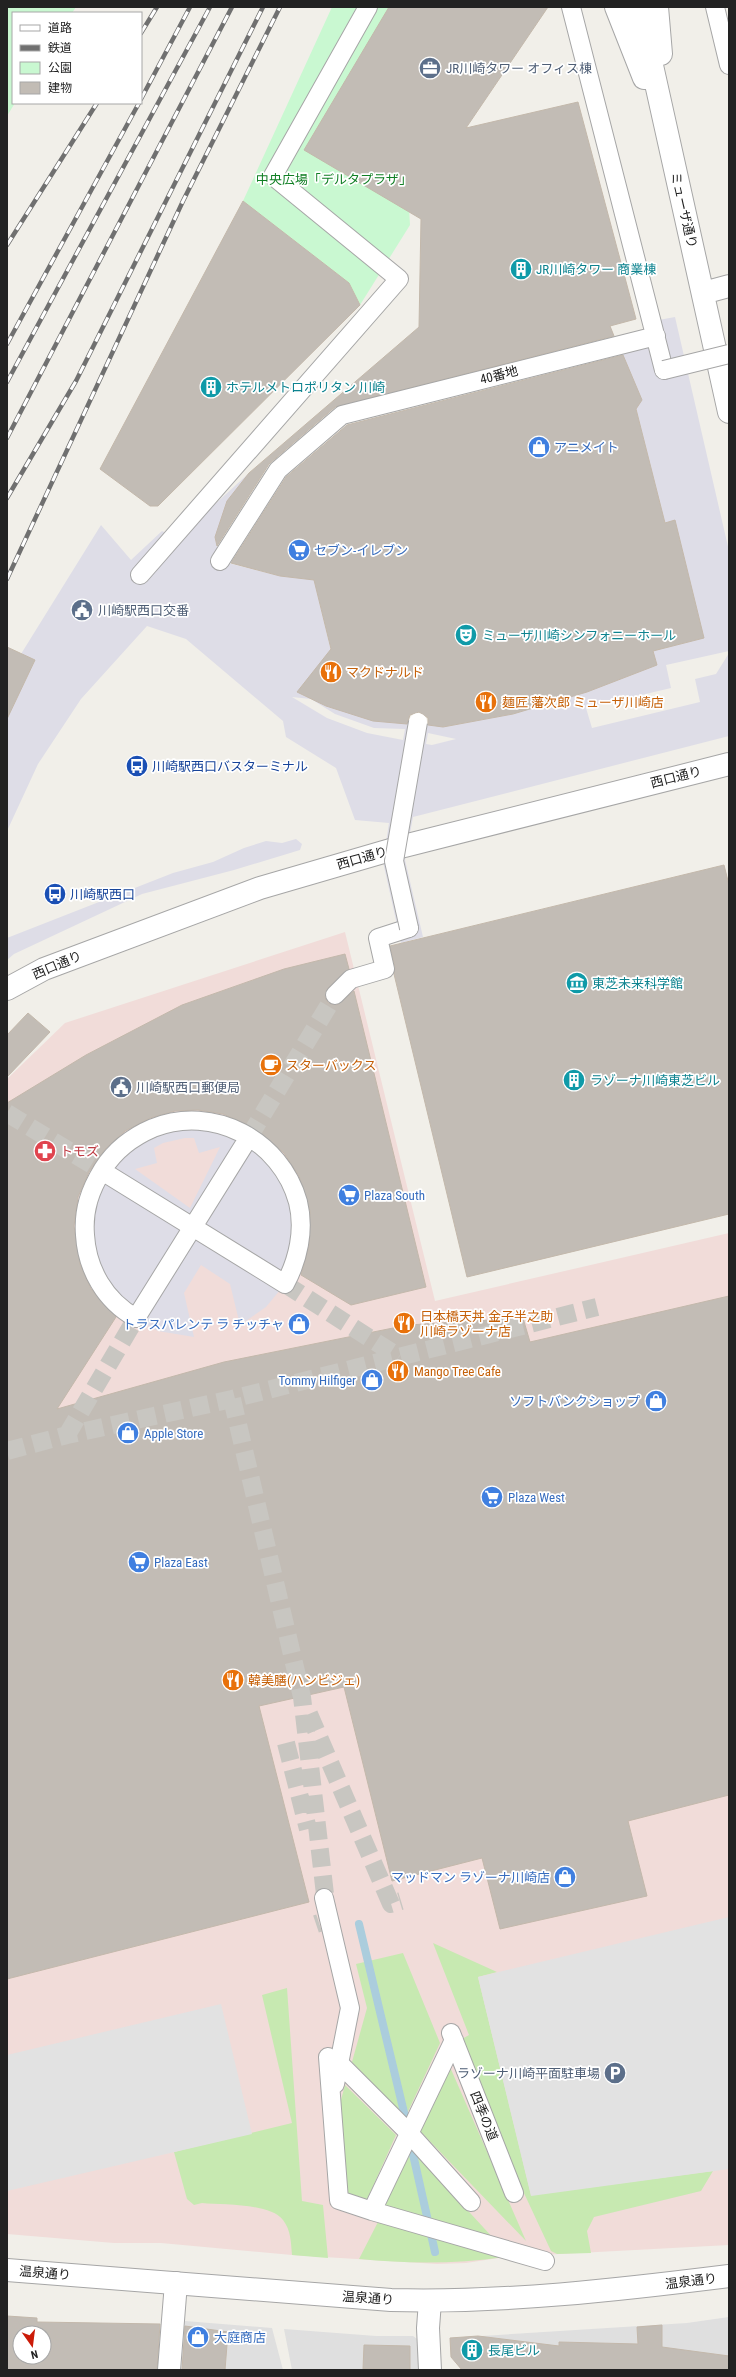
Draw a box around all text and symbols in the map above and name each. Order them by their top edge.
legend [12,12,142,104]
text: 道路 [48,21,72,35]
text: 鉄道 [48,41,72,55]
office icon: JR川崎タワー オフィス棟 [417,55,443,81]
text: 公園 [48,61,72,75]
place label: JR川崎タワー オフィス棟 [446,61,592,76]
text: 建物 [48,81,72,95]
street label: ミューザ通り [668,170,700,250]
park label: 中央広場「デルタプラザ」 [256,172,412,187]
building icon: JR川崎タワー 商業棟 [508,256,534,282]
place label: JR川崎タワー 商業棟 [536,262,656,277]
street label: 40番地 [478,363,520,387]
building icon: ホテルメトロポリタン 川崎 [198,374,224,400]
place label: ホテルメトロポリタン 川崎 [226,380,385,395]
shop icon: アニメイト [526,434,552,460]
place label: アニメイト [554,440,619,455]
supermarket icon: セブン-イレブン [286,537,312,563]
place label: セブン-イレブン [314,543,408,558]
public building icon: 川崎駅西口交番 [69,597,95,623]
place label: 川崎駅西口交番 [98,603,189,618]
theatre icon: ミューザ川崎シンフォニーホール [453,622,479,648]
place label: ミューザ川崎シンフォニーホール [482,628,676,643]
restaurant icon: マクドナルド [318,659,344,685]
place label: マクドナルド [346,665,424,680]
restaurant icon: 麺匠 藩次郎 ミューザ川崎店 [473,689,499,715]
place label: 麺匠 藩次郎 ミューザ川崎店 [502,695,664,710]
bus stop icon: 川崎駅西口バスターミナル [124,753,150,779]
place label: 川崎駅西口バスターミナル [152,759,308,774]
street label: 西口通り [649,763,703,791]
street label: 西口通り [335,844,389,872]
bus stop icon: 川崎駅西口 [42,881,68,907]
place label: 川崎駅西口 [70,887,135,902]
street label: 西口通り [30,948,84,982]
museum icon: 東芝未来科学館 [564,970,590,996]
place label: 東芝未来科学館 [592,976,683,991]
cafe icon: スターバックス [258,1052,284,1078]
place label: スターバックス [286,1058,376,1073]
building icon: ラゾーナ川崎東芝ビル [561,1067,587,1093]
place label: ラゾーナ川崎東芝ビル [590,1073,720,1088]
public building icon: 川崎駅西口郵便局 [108,1074,134,1100]
place label: 川崎駅西口郵便局 [136,1080,240,1095]
pharmacy icon: トモズ [32,1138,58,1164]
place label: トモズ [60,1144,99,1159]
supermarket icon: Plaza South [336,1182,362,1208]
place label: Plaza South [364,1188,425,1203]
place label: 日本橋天丼 金子半之助 川崎ラゾーナ店 [420,1309,553,1339]
restaurant icon: 日本橋天丼 金子半之助 川崎ラゾーナ店 [391,1310,417,1336]
shop icon: トラスパレンテ ラ チッチャ [286,1311,312,1337]
place label: トラスパレンテ ラ チッチャ [122,1317,284,1332]
restaurant icon: Mango Tree Cafe [385,1358,411,1384]
place label: Mango Tree Cafe [414,1364,501,1379]
shop icon: Tommy Hilfiger [359,1367,385,1393]
place label: Tommy Hilfiger [278,1373,356,1388]
shop icon: ソフトバンクショップ [643,1388,669,1414]
place label: ソフトバンクショップ [509,1394,640,1409]
shop icon: Apple Store [115,1420,141,1446]
place label: Apple Store [144,1426,203,1441]
supermarket icon: Plaza West [479,1484,505,1510]
place label: Plaza West [508,1490,565,1505]
supermarket icon: Plaza East [126,1549,152,1575]
place label: Plaza East [154,1555,208,1570]
restaurant icon: 韓美膳(ハンビジェ) [220,1667,246,1693]
place label: 韓美膳(ハンビジェ) [248,1673,360,1688]
shop icon: マッドマン ラゾーナ川崎店 [552,1864,578,1890]
place label: マッドマン ラゾーナ川崎店 [391,1870,550,1885]
parking icon: ラゾーナ川崎平面駐車場 [602,2060,628,2086]
place label: ラゾーナ川崎平面駐車場 [457,2066,600,2081]
street label: 四季の道 [467,2089,501,2143]
street label: 温泉通り [18,2263,72,2283]
street label: 温泉通り [664,2270,718,2292]
street label: 温泉通り [342,2289,394,2307]
shop icon: 大庭商店 [185,2324,211,2350]
north arrow [12,2325,52,2365]
place label: 大庭商店 [214,2330,266,2345]
building icon: 長尾ビル [459,2337,485,2363]
place label: 長尾ビル [488,2343,540,2358]
text: N [29,2347,39,2361]

